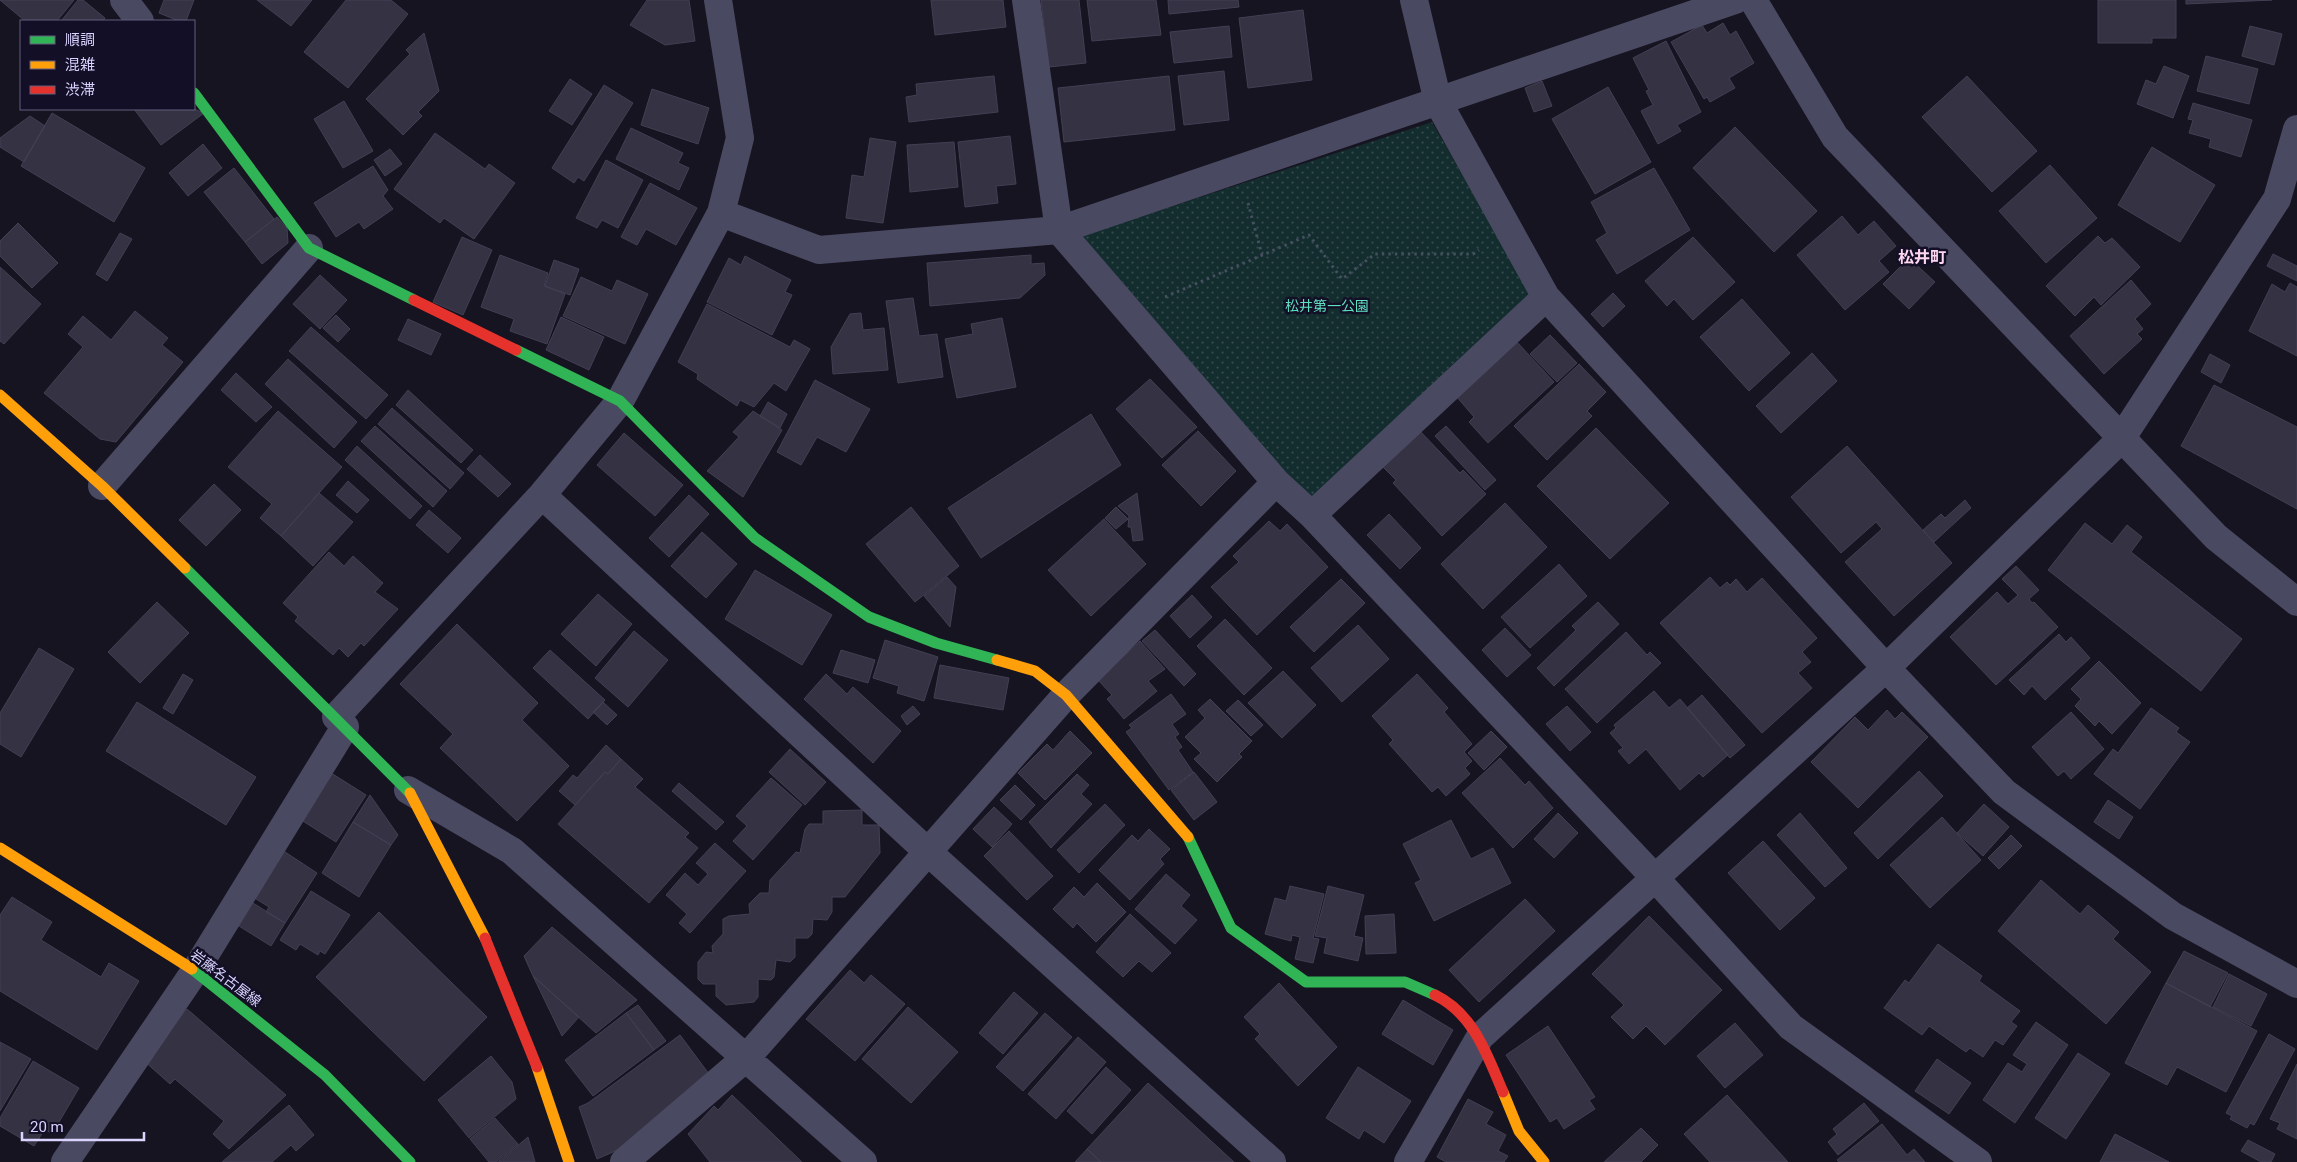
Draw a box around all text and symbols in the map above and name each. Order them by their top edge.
legend [20,20,195,110]
text: 順調 [65,31,95,49]
text: 混雑 [65,56,95,74]
text: 渋滞 [65,81,95,99]
district label: 松井町 [1898,248,1946,267]
park label: 松井第一公園 [1285,298,1369,314]
street label: 岩藤名古屋線 [188,946,264,1010]
scale bar [22,1110,145,1142]
text: 20 m [30,1118,64,1136]

